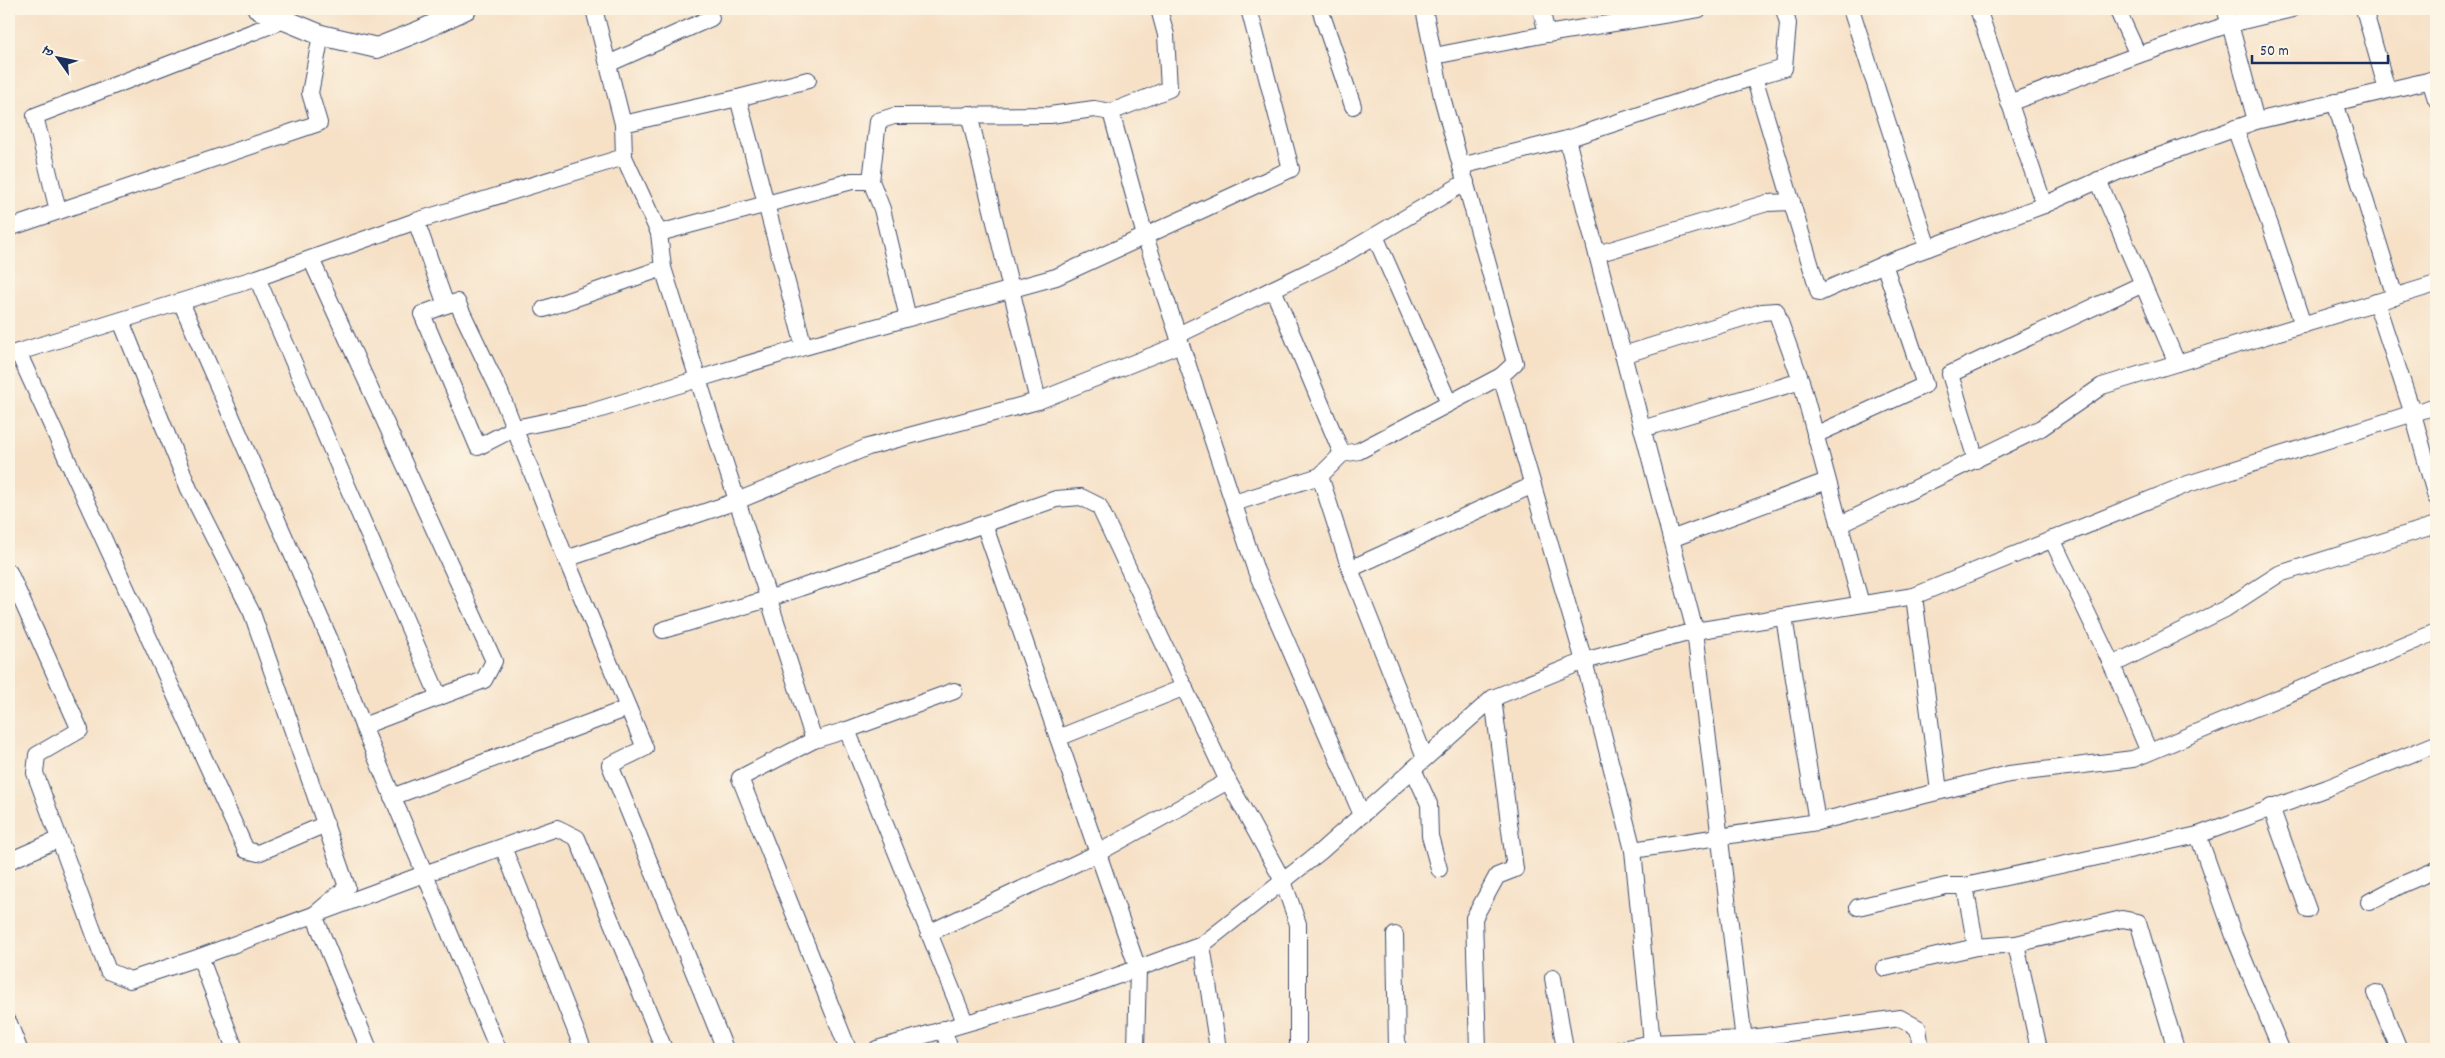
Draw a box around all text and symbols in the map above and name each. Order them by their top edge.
north arrow [32,32,82,82]
scale bar [2252,32,2389,64]
text: 50 m [2260,41,2289,63]
text: उ [38,42,60,62]

